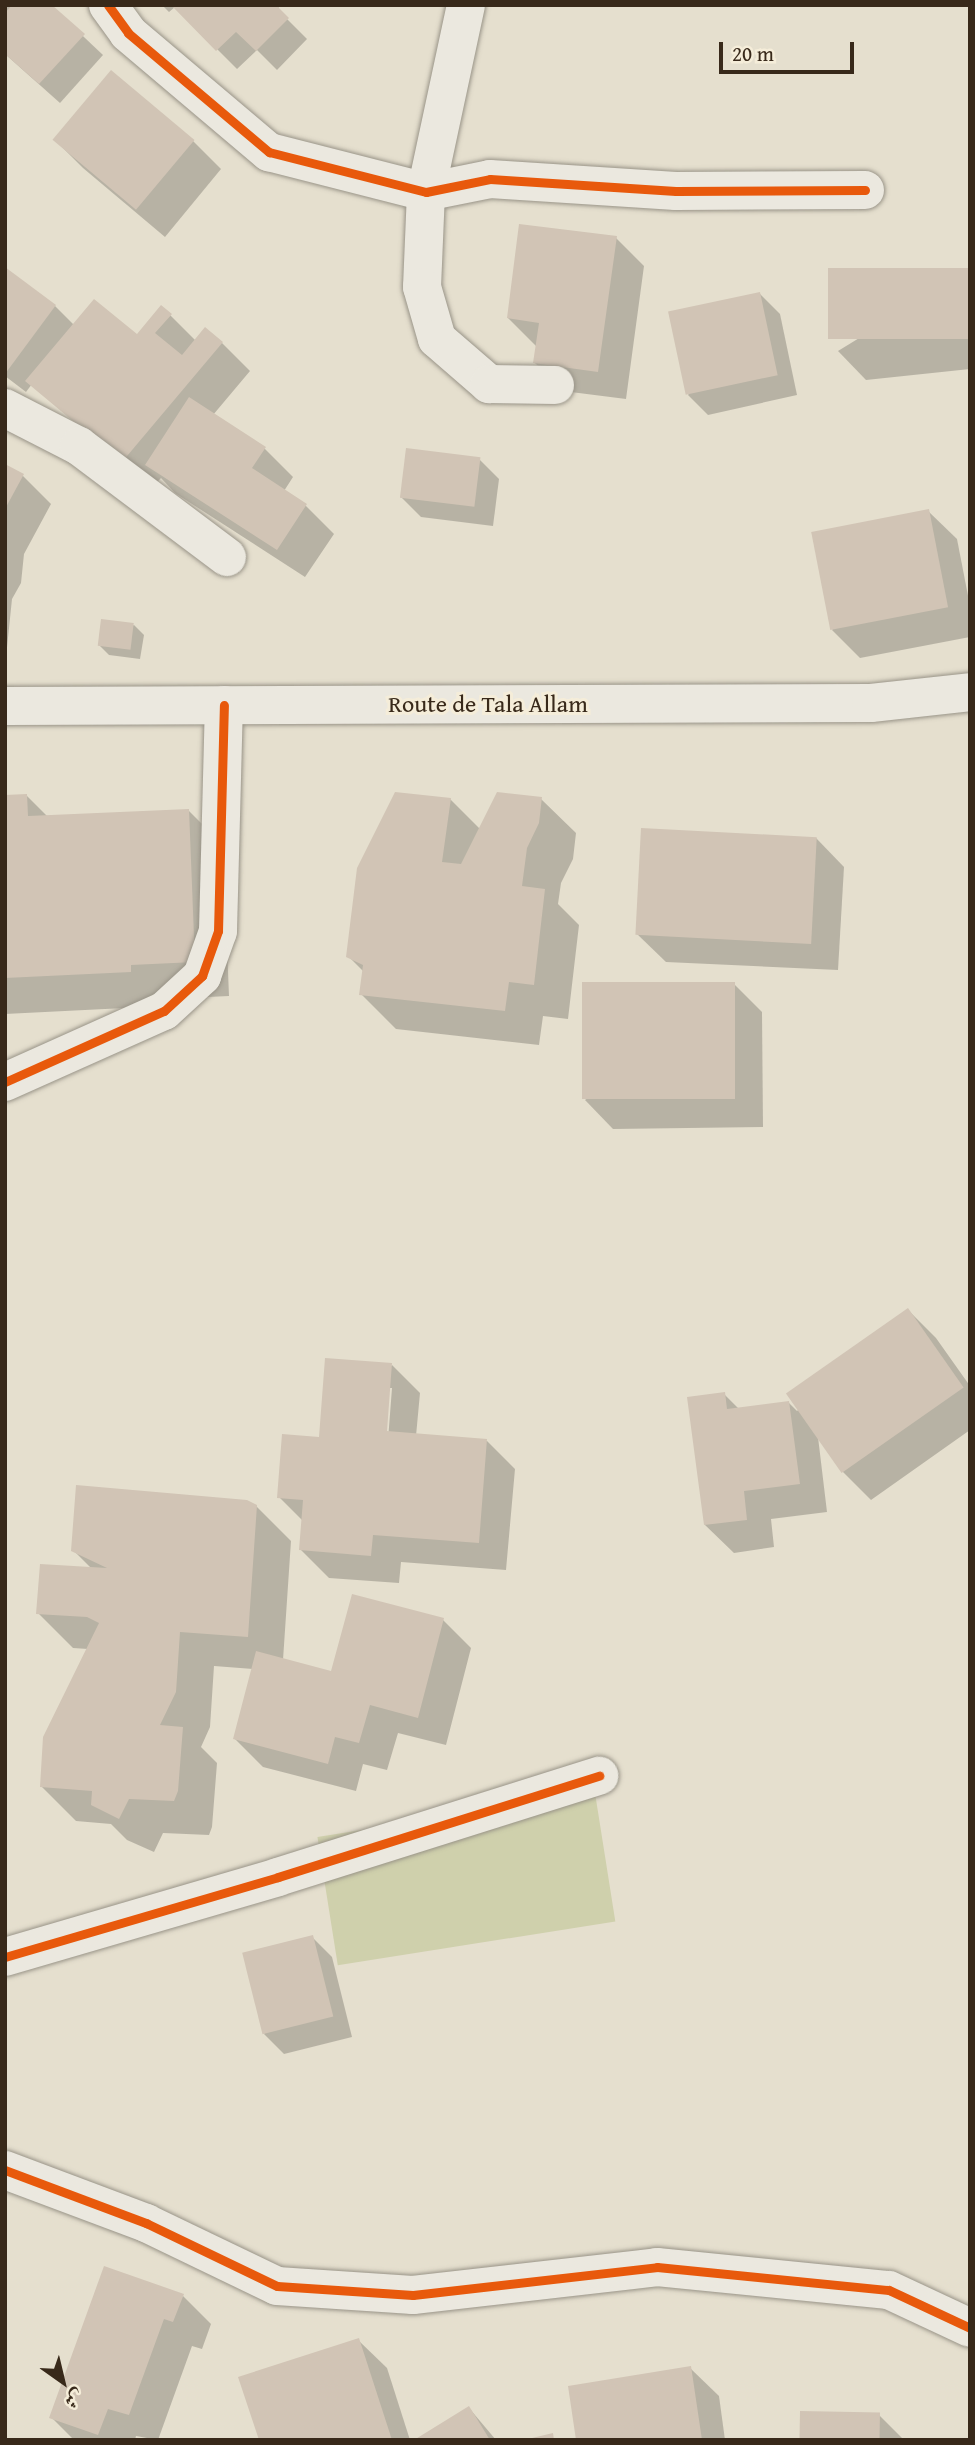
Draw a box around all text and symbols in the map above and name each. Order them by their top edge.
scale bar [723,28,858,72]
text: 20 m [732,38,774,69]
street label: Route de Tala Allam [388,690,588,718]
north arrow [28,2347,98,2417]
text: ش [59,2383,90,2416]

